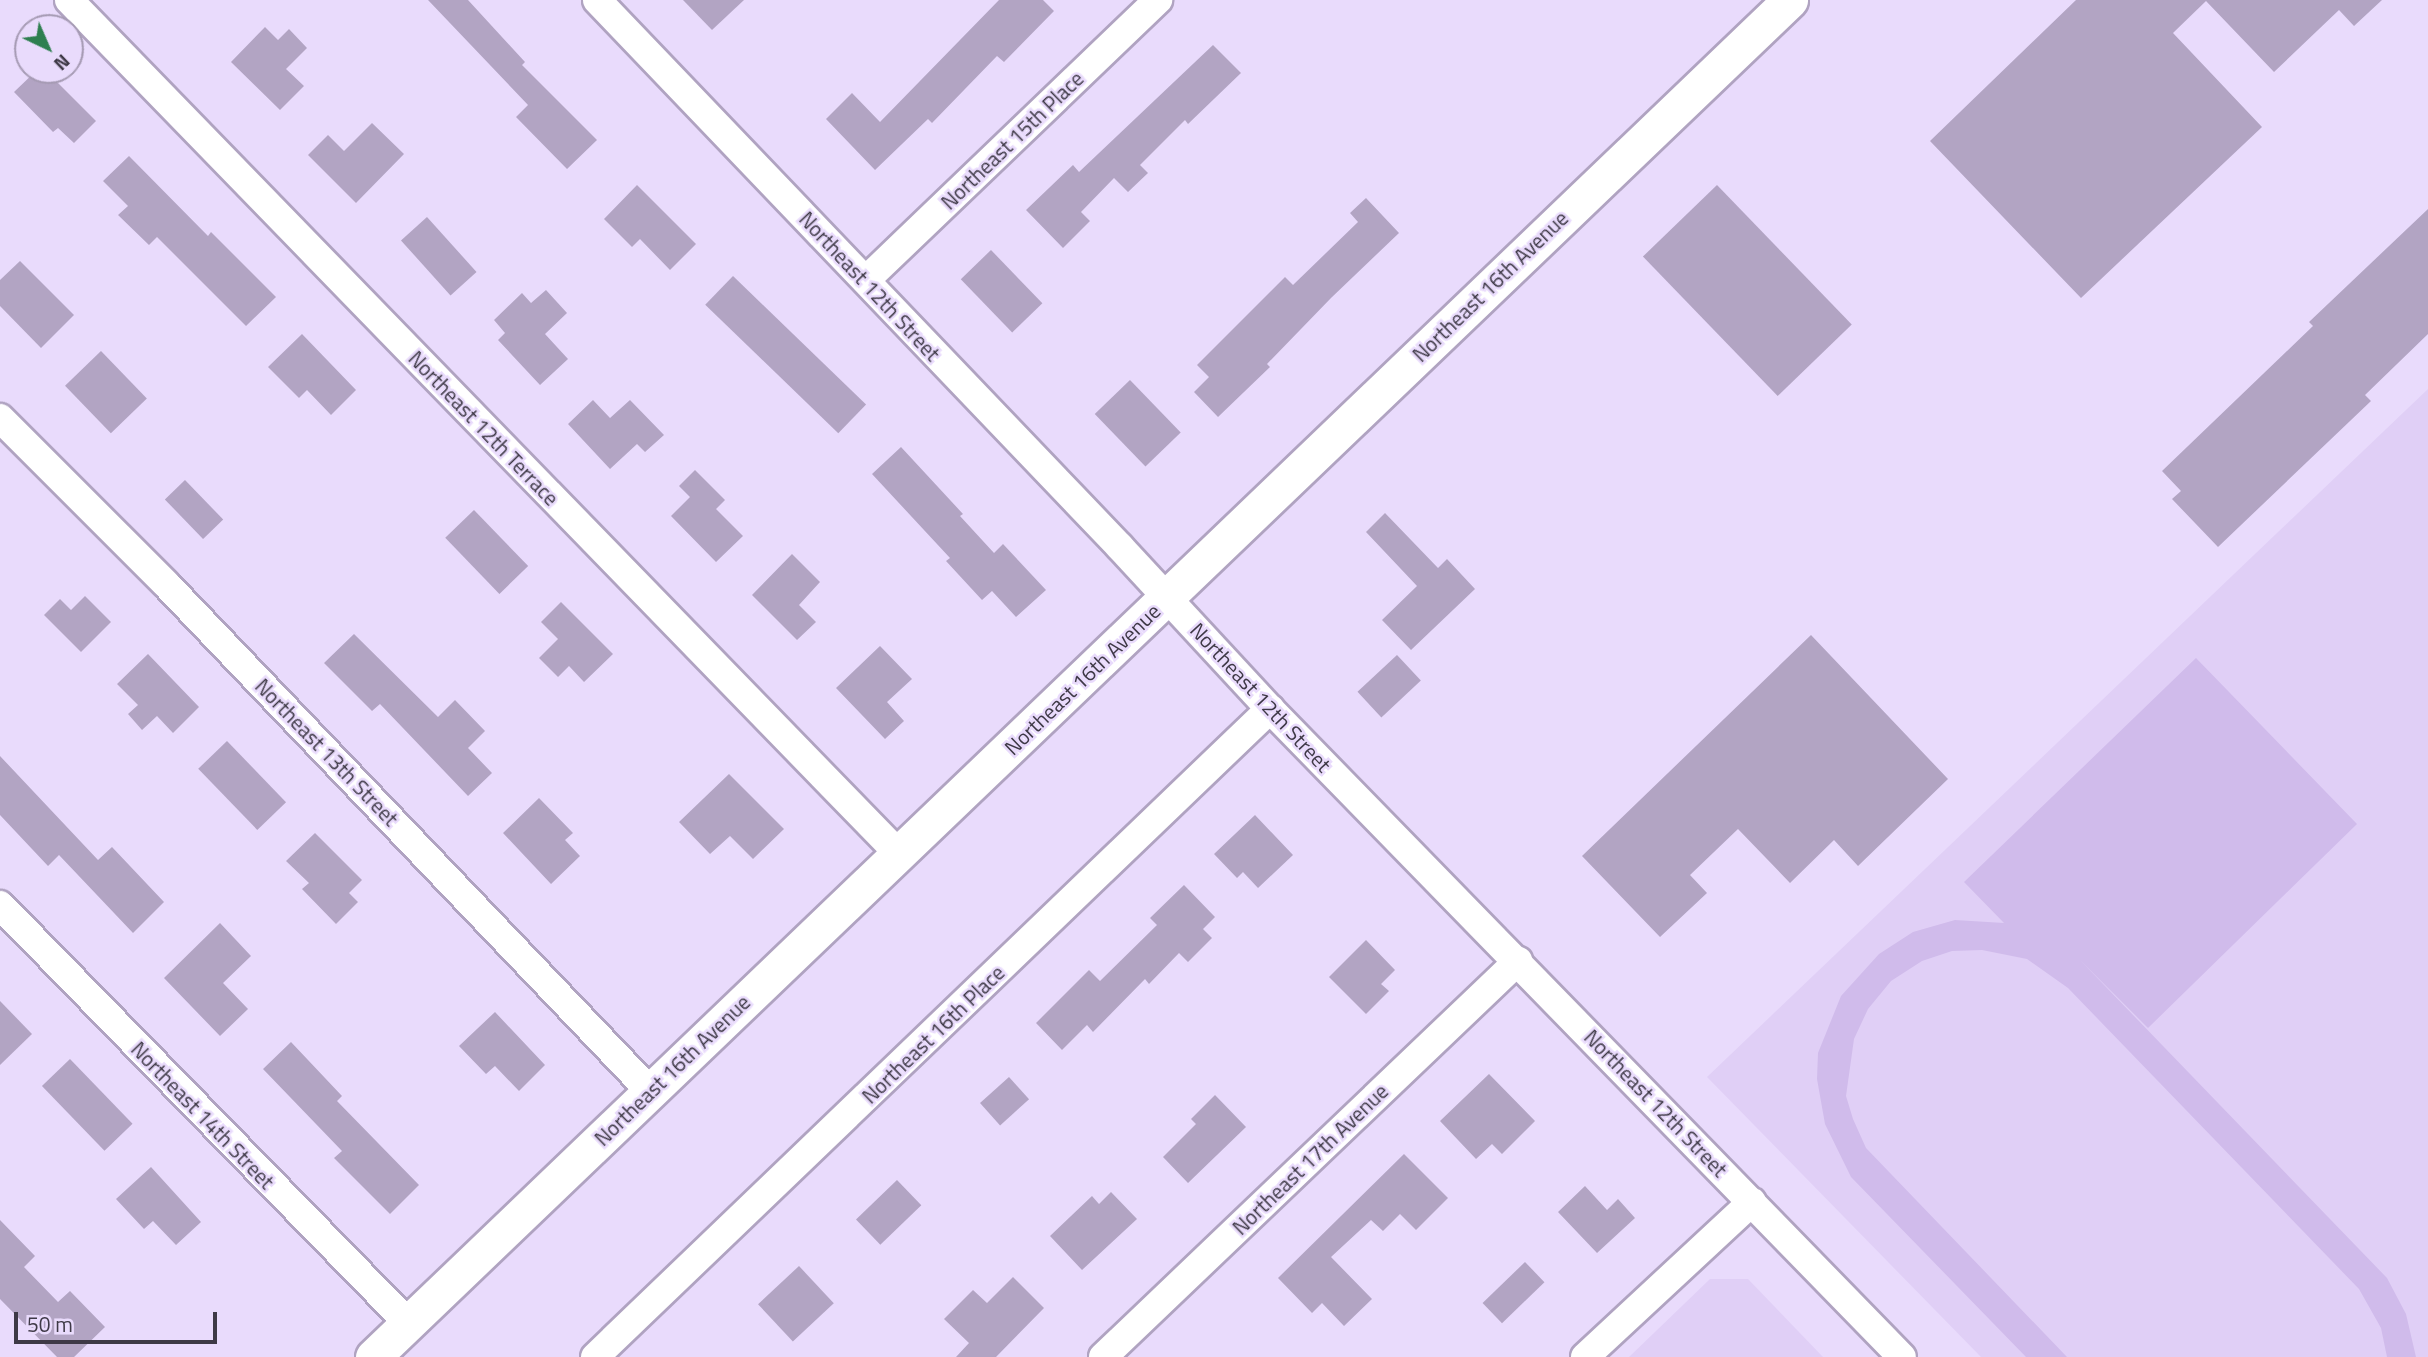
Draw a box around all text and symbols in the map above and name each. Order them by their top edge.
north arrow [14,14,84,84]
text: N [48,48,77,78]
street label: Northeast 15th Place [936,66,1088,214]
street label: Northeast 16th Avenue [1407,205,1573,367]
street label: Northeast 12th Street [794,206,946,366]
street label: Northeast 12th Terrace [404,345,564,511]
street label: Northeast 16th Avenue [999,598,1165,760]
street label: Northeast 12th Street [1185,617,1337,777]
street label: Northeast 13th Street [250,673,404,831]
street label: Northeast 16th Place [857,960,1009,1108]
street label: Northeast 16th Avenue [589,989,755,1151]
street label: Northeast 12th Street [1579,1024,1733,1182]
street label: Northeast 14th Street [126,1036,280,1194]
street label: Northeast 17th Avenue [1227,1078,1393,1240]
scale bar [18,1298,220,1342]
text: 50 m [27,1308,73,1340]

